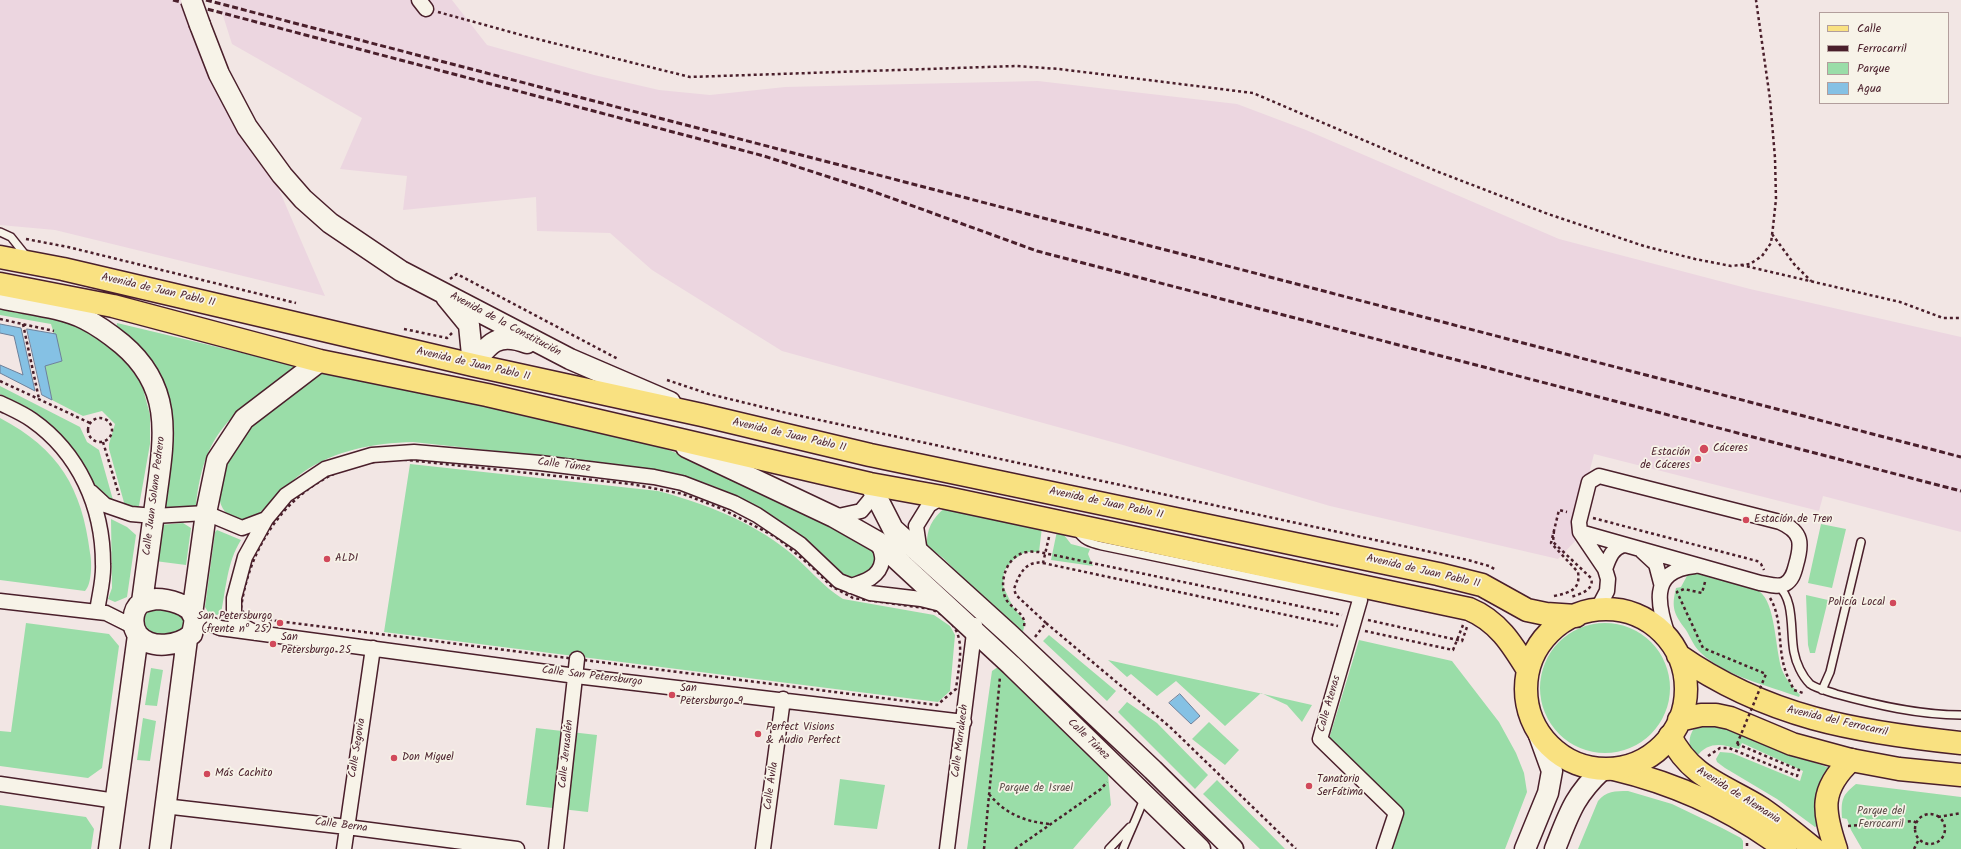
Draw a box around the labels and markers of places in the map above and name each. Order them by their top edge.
place label: Cáceres [1713,442,1748,456]
marker: Cáceres [1698,443,1710,455]
place label: Estación de Cáceres [1640,446,1690,472]
marker: Estación de Cáceres [1693,454,1703,464]
place label: Estación de Tren [1754,513,1832,527]
marker: Estación de Tren [1741,515,1751,525]
place label: ALDI [335,552,358,566]
marker: ALDI [322,554,332,564]
place label: Policía Local [1828,596,1885,610]
marker: Policía Local [1888,598,1898,608]
place label: San Petersburgo (frente nº 25) [197,610,272,636]
marker: San Petersburgo (frente nº 25) [275,618,285,628]
place label: San Petersburgo 25 [281,631,351,657]
marker: San Petersburgo 25 [268,639,278,649]
place label: San Petersburgo 9 [680,682,743,708]
marker: San Petersburgo 9 [667,690,677,700]
place label: Perfect Visions & Audio Perfect [766,721,840,747]
marker: Perfect Visions & Audio Perfect [753,729,763,739]
place label: Don Miguel [402,751,454,765]
marker: Don Miguel [389,753,399,763]
place label: Más Cachito [215,767,272,781]
marker: Más Cachito [202,769,212,779]
place label: Tanatorio SerFátima [1317,773,1363,799]
marker: Tanatorio SerFátima [1304,781,1314,791]

